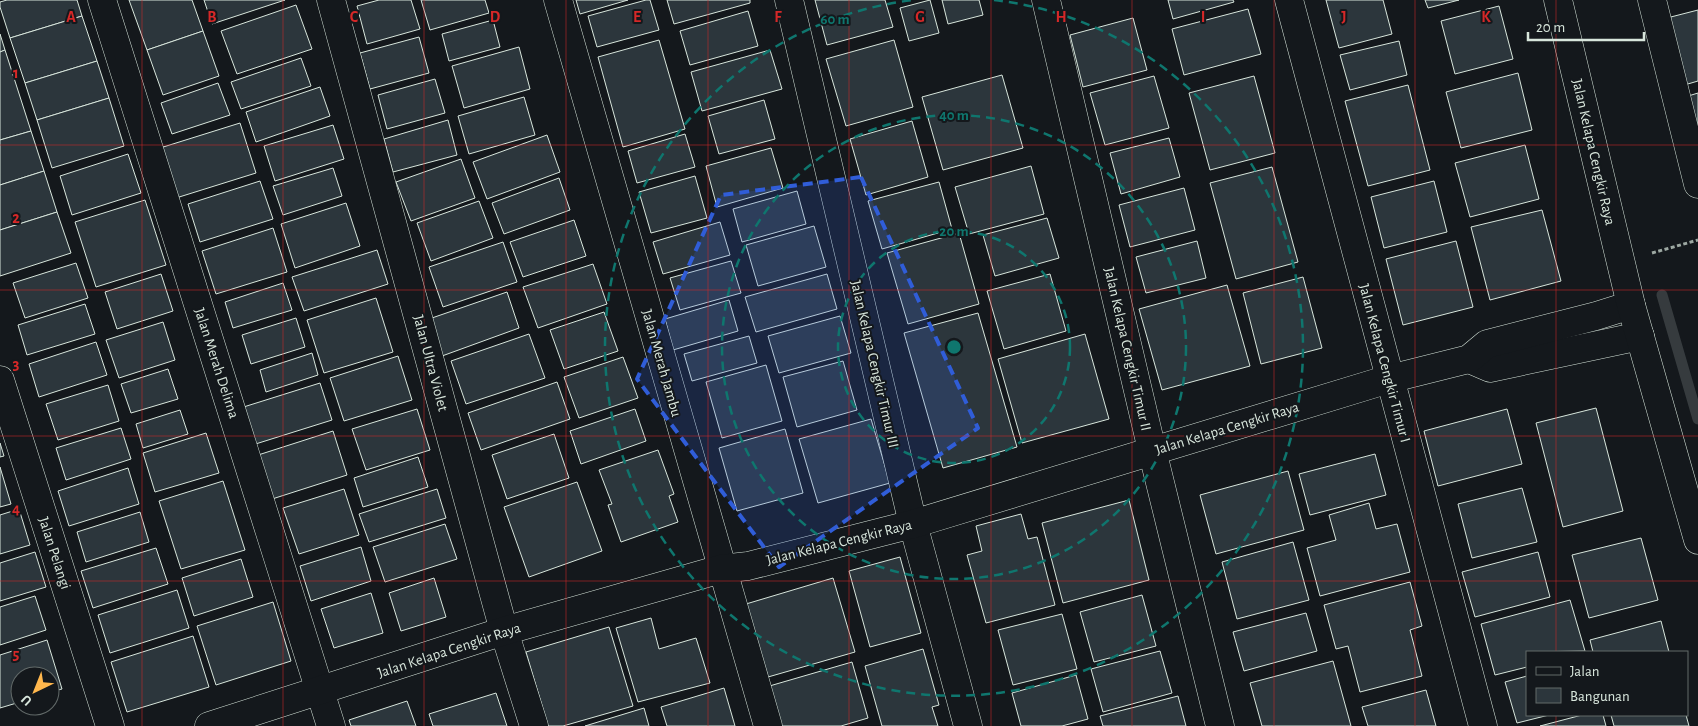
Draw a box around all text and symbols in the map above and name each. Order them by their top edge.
text: A [66,9,76,25]
text: B [207,9,217,25]
text: C [350,9,359,25]
text: D [490,9,501,25]
text: E [633,9,641,25]
text: F [774,9,782,25]
text: G [915,9,925,25]
text: H [1055,9,1067,25]
text: I [1201,9,1205,25]
text: J [1341,9,1347,25]
text: K [1481,9,1491,25]
scale bar [1528,10,1644,42]
text: 60 m [820,12,850,27]
text: 20 m [1536,20,1565,35]
text: 1 [13,65,19,81]
street label: Jalan Kelapa Cengkir Raya [1569,78,1618,227]
text: 40 m [939,108,969,123]
text: 2 [12,210,20,226]
text: 20 m [939,224,969,239]
street label: Jalan Kelapa Cengkir Timur II [1101,266,1154,432]
street label: Jalan Kelapa Cengkir Timur III [848,279,901,449]
street label: Jalan Kelapa Cengkir Timur I [1356,282,1413,444]
street label: Jalan Merah Delima [192,306,241,420]
street label: Jalan Merah Jambu [639,308,684,419]
street label: Jalan Ultra Violet [410,313,451,413]
centre of rings [945,338,963,356]
text: 3 [13,356,20,372]
street label: Jalan Kelapa Cengkir Raya [1153,399,1301,458]
text: 4 [12,501,20,517]
street label: Jalan Pelangi [36,515,73,591]
street label: Jalan Kelapa Cengkir Raya [765,517,914,568]
street label: Jalan Kelapa Cengkir Raya [376,620,523,681]
text: 5 [13,646,20,662]
legend [1526,651,1688,716]
text: Jalan [1570,664,1600,679]
north arrow [10,666,60,716]
text: Bangunan [1570,689,1630,704]
text: U [19,692,35,708]

